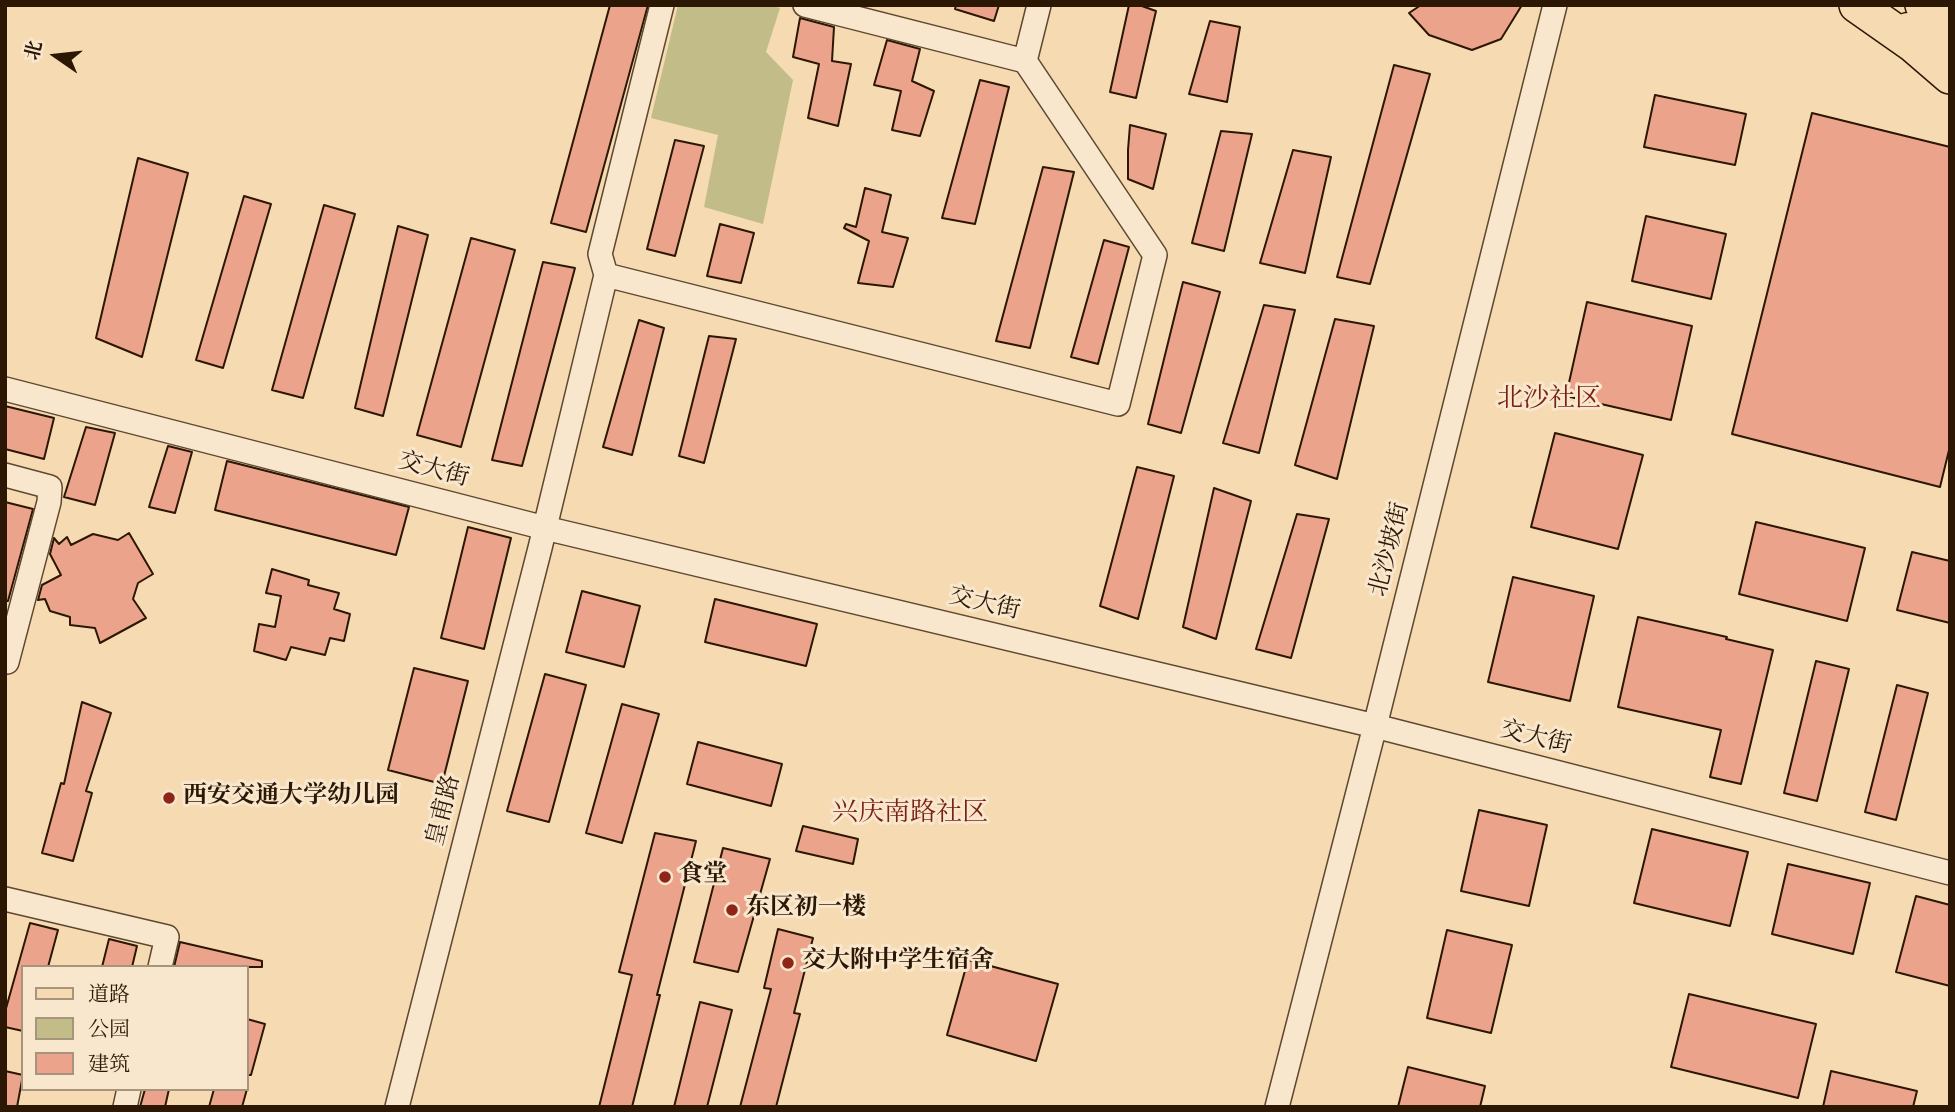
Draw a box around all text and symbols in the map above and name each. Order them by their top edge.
north arrow [21,21,91,91]
text: 北 [20,38,51,63]
district label: 北沙社区 [1497,386,1601,418]
street label: 交大街 [394,449,472,495]
street label: 北沙坡街 [1366,500,1418,600]
street label: 交大街 [946,584,1022,628]
street label: 交大街 [1497,717,1573,763]
street label: 皇甫路 [423,773,469,849]
place label: 西安交通大学幼儿园 [183,784,399,812]
marker: 西安交通大学幼儿园 [161,790,177,806]
district label: 兴庆南路社区 [832,800,988,832]
place label: 食堂 [679,863,727,891]
marker: 食堂 [657,869,673,885]
place label: 东区初一楼 [746,896,866,924]
marker: 东区初一楼 [724,902,740,918]
place label: 交大附中学生宿舍 [802,949,994,977]
marker: 交大附中学生宿舍 [780,955,796,971]
legend [21,965,248,1091]
text: 道路 [88,981,130,1011]
text: 公园 [88,1016,130,1046]
text: 建筑 [88,1051,130,1081]

